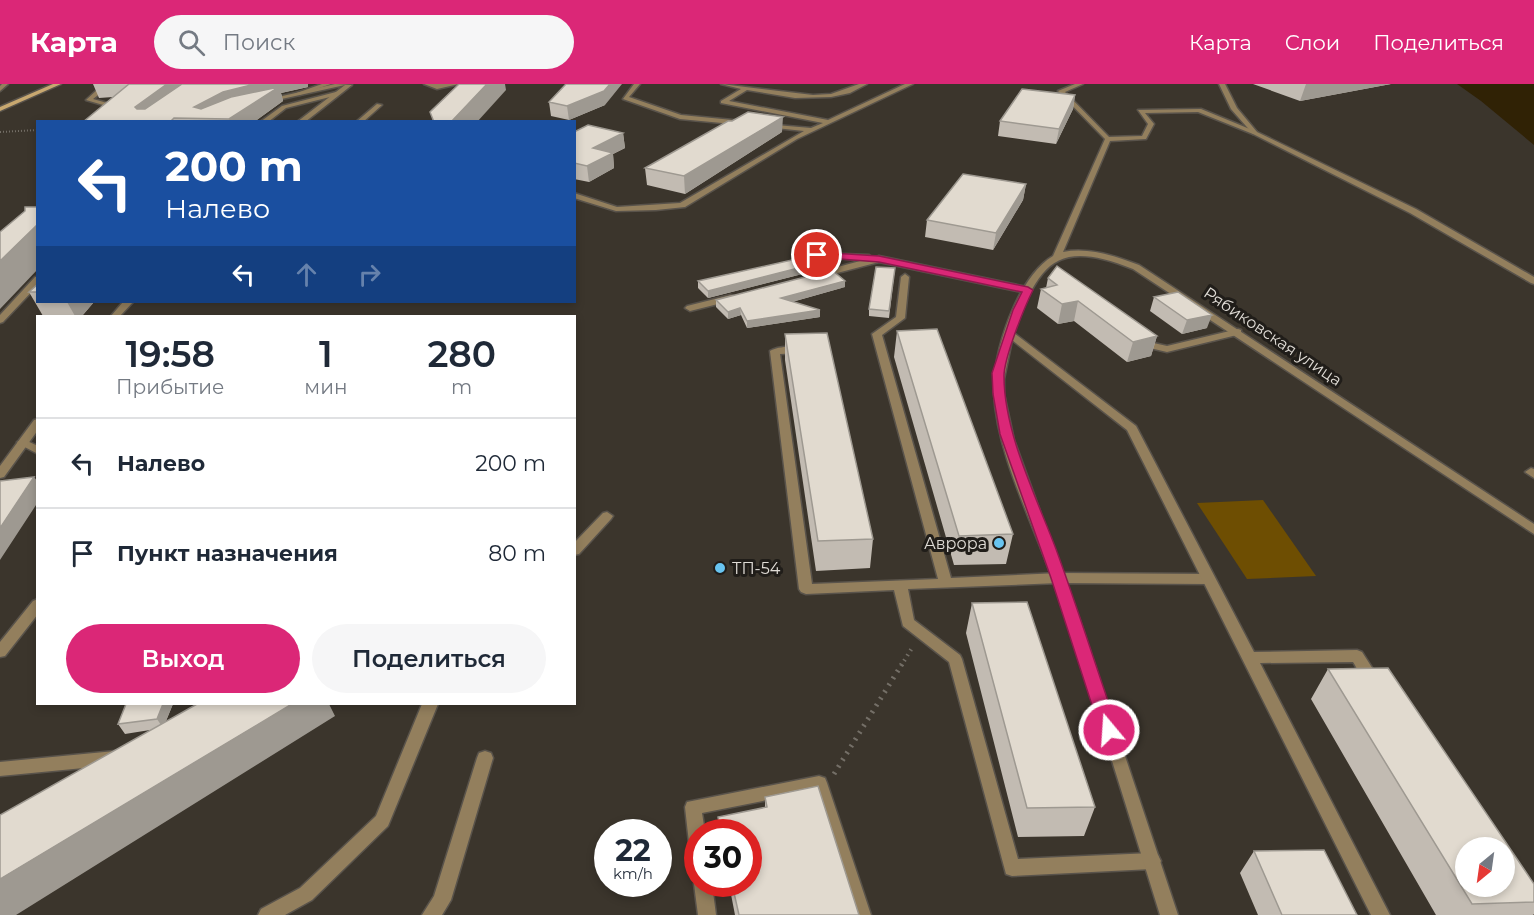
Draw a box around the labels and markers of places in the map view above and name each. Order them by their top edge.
pin [791,229,842,280]
place label: Аврора [924,534,987,553]
marker: Аврора [992,536,1006,550]
place label: ТП-54 [732,559,781,578]
marker: ТП-54 [713,561,727,575]

